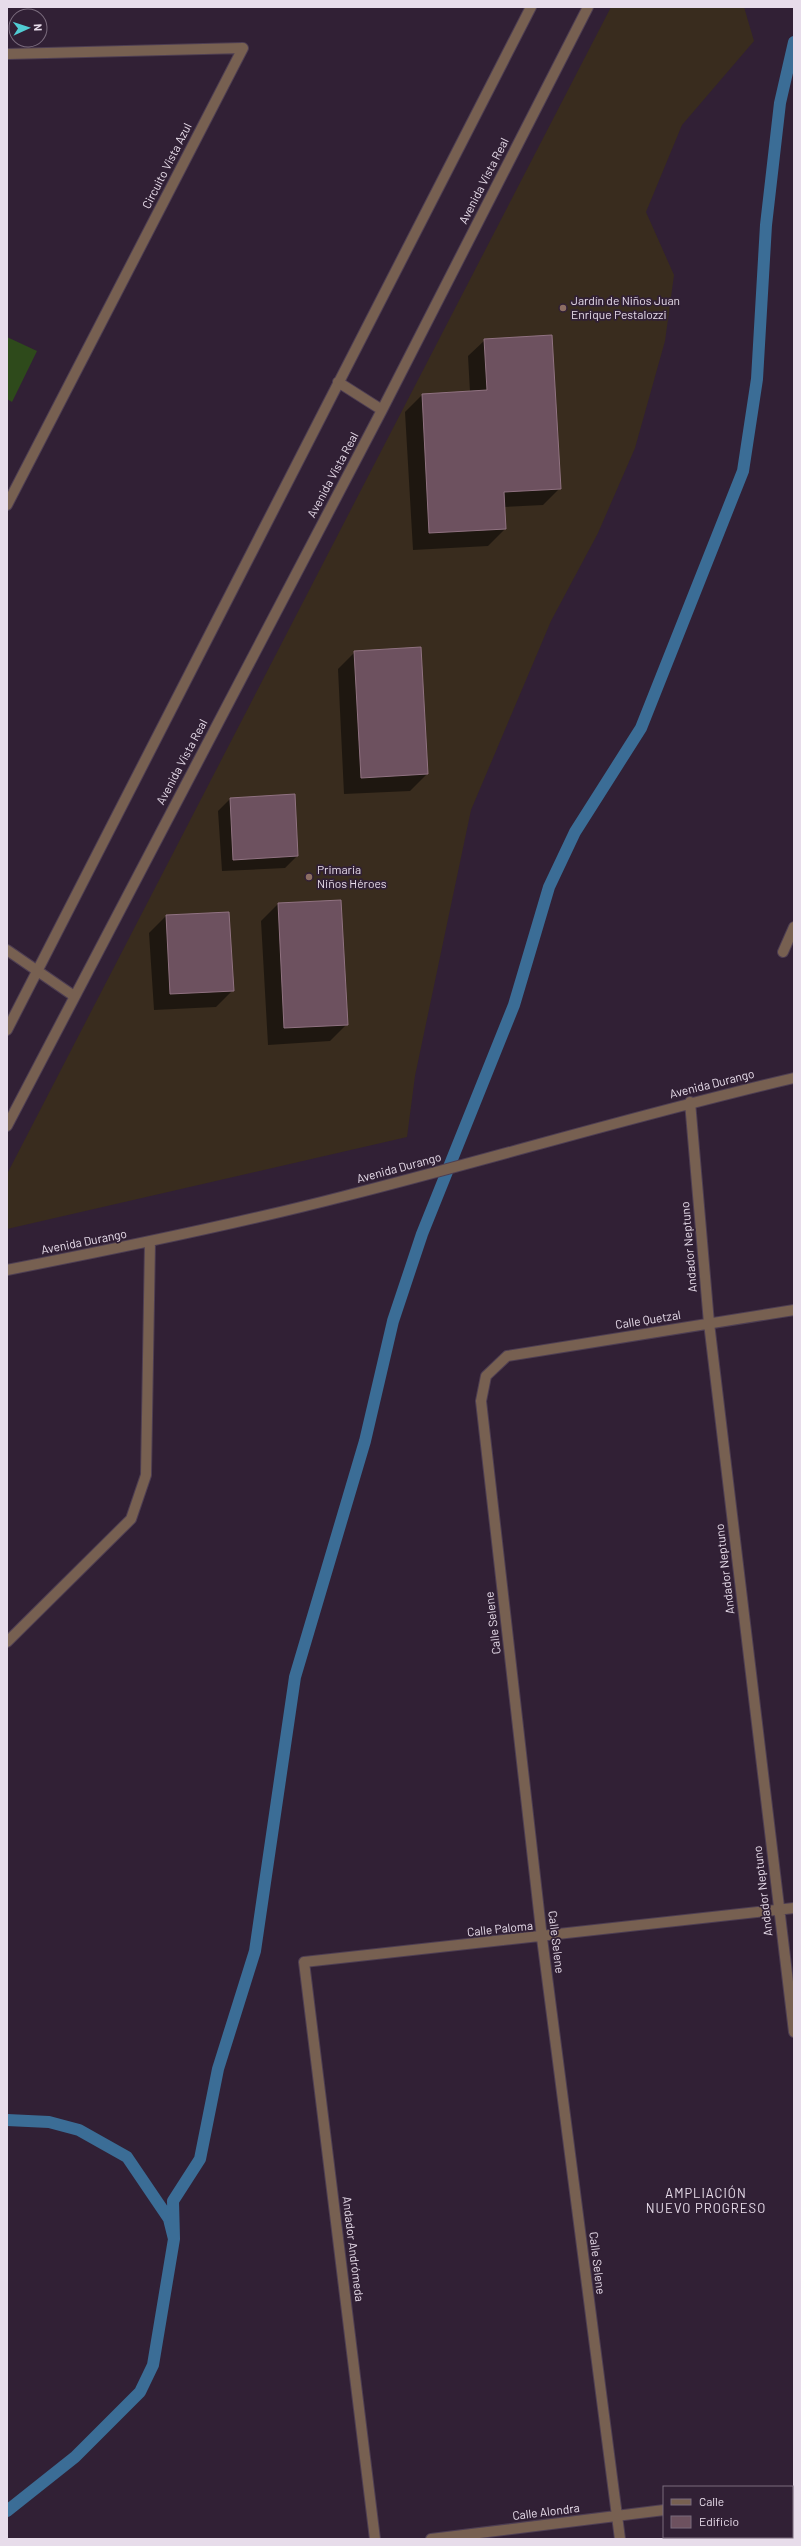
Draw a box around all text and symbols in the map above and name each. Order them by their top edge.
north arrow [8,8,48,48]
text: N [32,23,45,31]
street label: Circuito Vista Azul [139,120,194,211]
street label: Avenida Vista Real [455,135,511,226]
place label: Jardín de Niños Juan Enrique Pestalozzi [571,293,680,321]
marker: Jardín de Niños Juan Enrique Pestalozzi [558,303,568,313]
street label: Avenida Vista Real [304,429,361,520]
street label: Avenida Vista Real [153,716,210,807]
place label: Primaria Niños Héroes [317,862,387,890]
marker: Primaria Niños Héroes [304,872,314,882]
street label: Avenida Durango [668,1066,756,1100]
street label: Avenida Durango [355,1149,443,1185]
street label: Andador Neptuno [677,1201,699,1293]
street label: Avenida Durango [40,1226,128,1256]
street label: Calle Quetzal [614,1307,681,1331]
street label: Andador Neptuno [712,1523,737,1615]
street label: Calle Selene [481,1591,503,1655]
street label: Andador Neptuno [750,1845,775,1937]
street label: Calle Selene [546,1910,568,1974]
street label: Calle Paloma [466,1918,534,1938]
district label: AMPLIACIÓN NUEVO PROGRESO [646,2185,766,2216]
street label: Andador Andrómeda [341,2195,367,2302]
street label: Calle Selene [587,2231,609,2295]
legend [663,2486,793,2538]
text: Calle [699,2494,724,2508]
street label: Calle Alondra [511,2500,580,2522]
text: Edificio [699,2514,739,2528]

